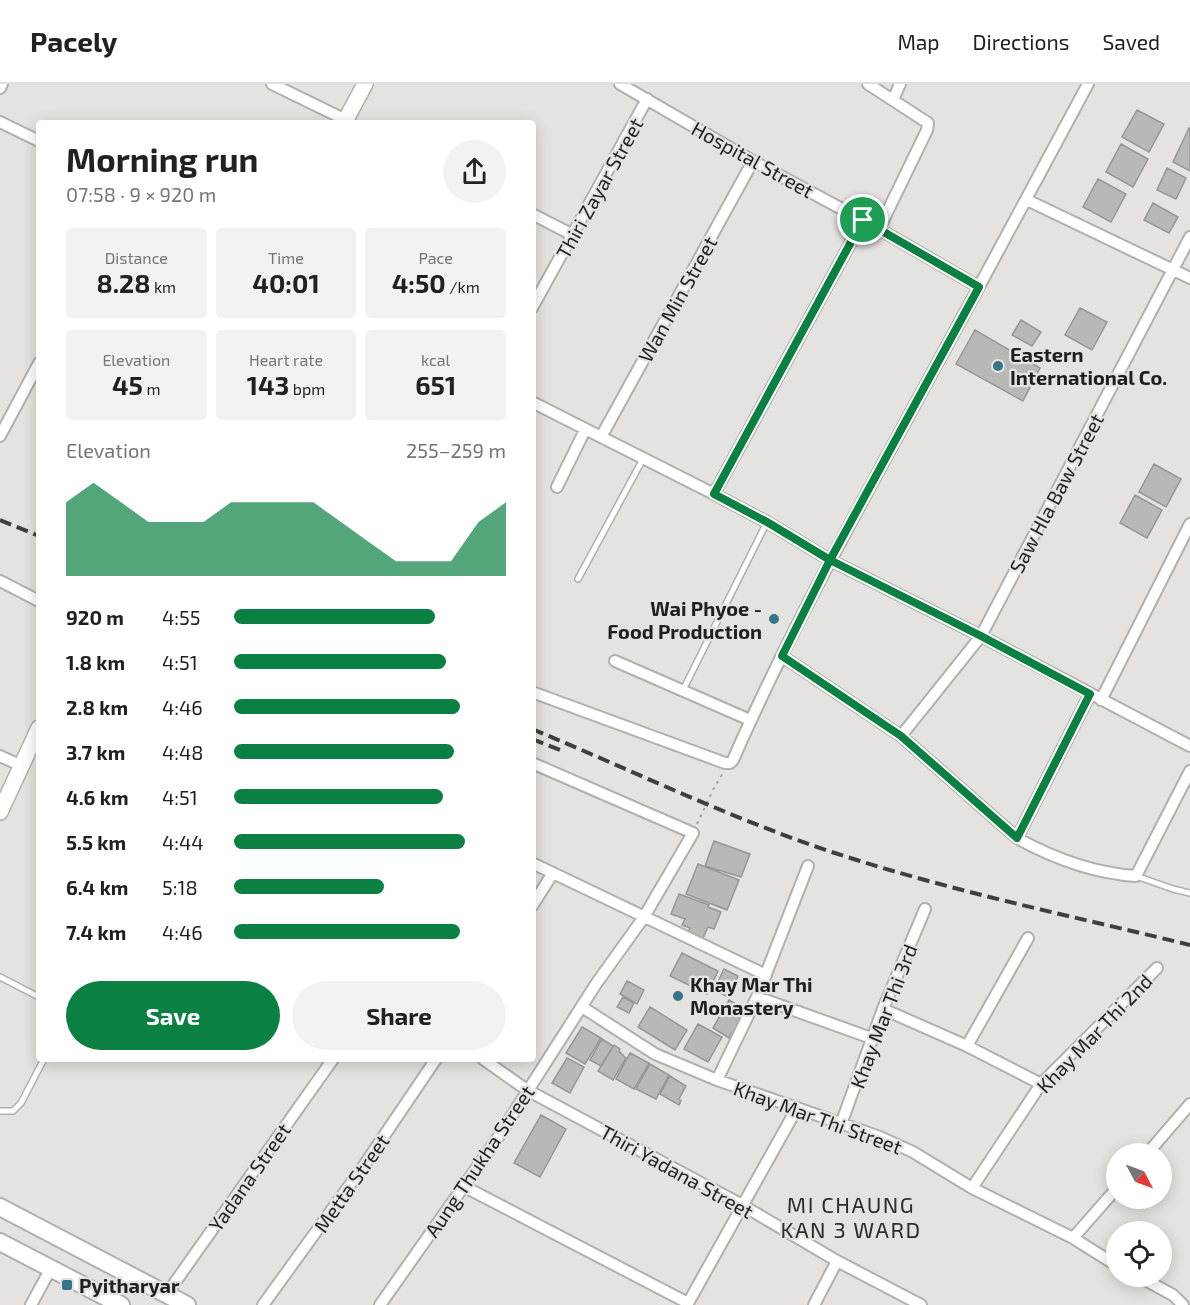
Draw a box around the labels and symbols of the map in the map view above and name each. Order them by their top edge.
street label: Thiri Zayar Street [550,113,648,262]
street label: Hospital Street [688,116,818,203]
pin [837,194,888,245]
street label: Wan Min Street [633,232,722,366]
place label: Eastern International Co. [1010,342,1167,389]
marker: Eastern International Co. [991,359,1005,373]
street label: Saw Hla Baw Street [1004,409,1108,577]
place label: Wai Phyoe - Food Production [607,596,762,643]
marker: Wai Phyoe - Food Production [767,612,781,626]
street label: Khay Mar Thi 3rd [845,941,921,1091]
street label: Khay Mar Thi 2nd [1031,969,1157,1097]
place label: Khay Mar Thi Monastery [690,972,813,1020]
marker: Khay Mar Thi Monastery [671,989,685,1003]
street label: Khay Mar Thi Street [731,1075,906,1159]
street label: Aung Thukha Street [419,1080,539,1242]
street label: Yadana Street [203,1118,295,1236]
street label: Thiri Yadana Street [596,1119,758,1223]
street label: Metta Street [308,1129,394,1237]
north arrow [1106,1143,1172,1209]
district label: MI CHAUNG KAN 3 WARD [780,1191,922,1242]
place label: Pyitharyar [79,1273,180,1298]
marker: Pyitharyar [60,1278,74,1292]

